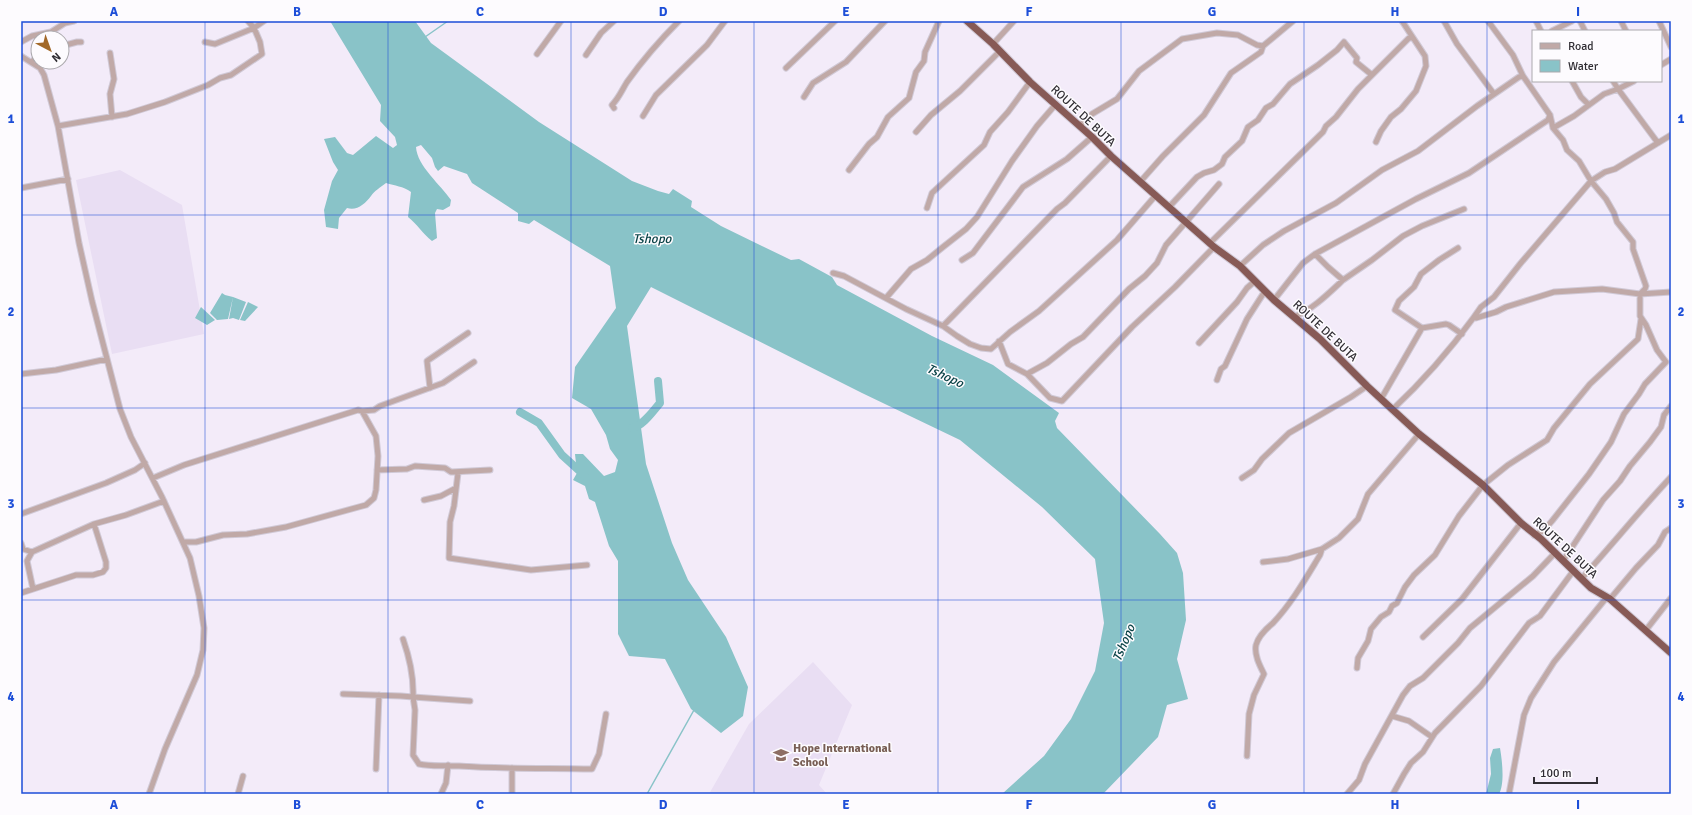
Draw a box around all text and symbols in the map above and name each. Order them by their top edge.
text: A [110,4,119,20]
text: B [293,4,301,20]
text: C [476,4,484,20]
text: D [659,4,668,20]
text: E [842,4,850,20]
text: F [1026,4,1033,20]
text: G [1208,4,1216,20]
text: H [1391,4,1399,20]
text: I [1576,4,1580,20]
north arrow [30,30,70,70]
legend [1532,30,1662,82]
text: Road [1568,39,1594,54]
text: N [49,50,63,65]
text: Water [1568,59,1599,74]
street label: ROUTE DE BUTA [1047,82,1119,150]
text: 1 [7,111,15,127]
text: 1 [1677,111,1685,127]
water label: Tshopo [633,231,673,247]
street label: ROUTE DE BUTA [1289,297,1361,365]
text: 2 [7,304,15,320]
text: 2 [1677,304,1685,320]
water label: Tshopo [924,361,967,392]
text: 3 [7,496,15,512]
text: 3 [1677,496,1685,512]
street label: ROUTE DE BUTA [1529,514,1601,582]
water label: Tshopo [1109,621,1139,664]
text: 4 [7,689,15,705]
text: 4 [1677,689,1685,705]
place label: Hope International School [793,741,892,770]
school or university icon: Hope International School [772,746,790,764]
scale bar [1534,759,1597,785]
text: 100 m [1540,766,1572,781]
text: A [110,797,119,813]
text: B [293,797,301,813]
text: C [476,797,484,813]
text: D [659,797,668,813]
text: E [842,797,850,813]
text: F [1026,797,1033,813]
text: G [1208,797,1216,813]
text: H [1391,797,1399,813]
text: I [1576,797,1580,813]

